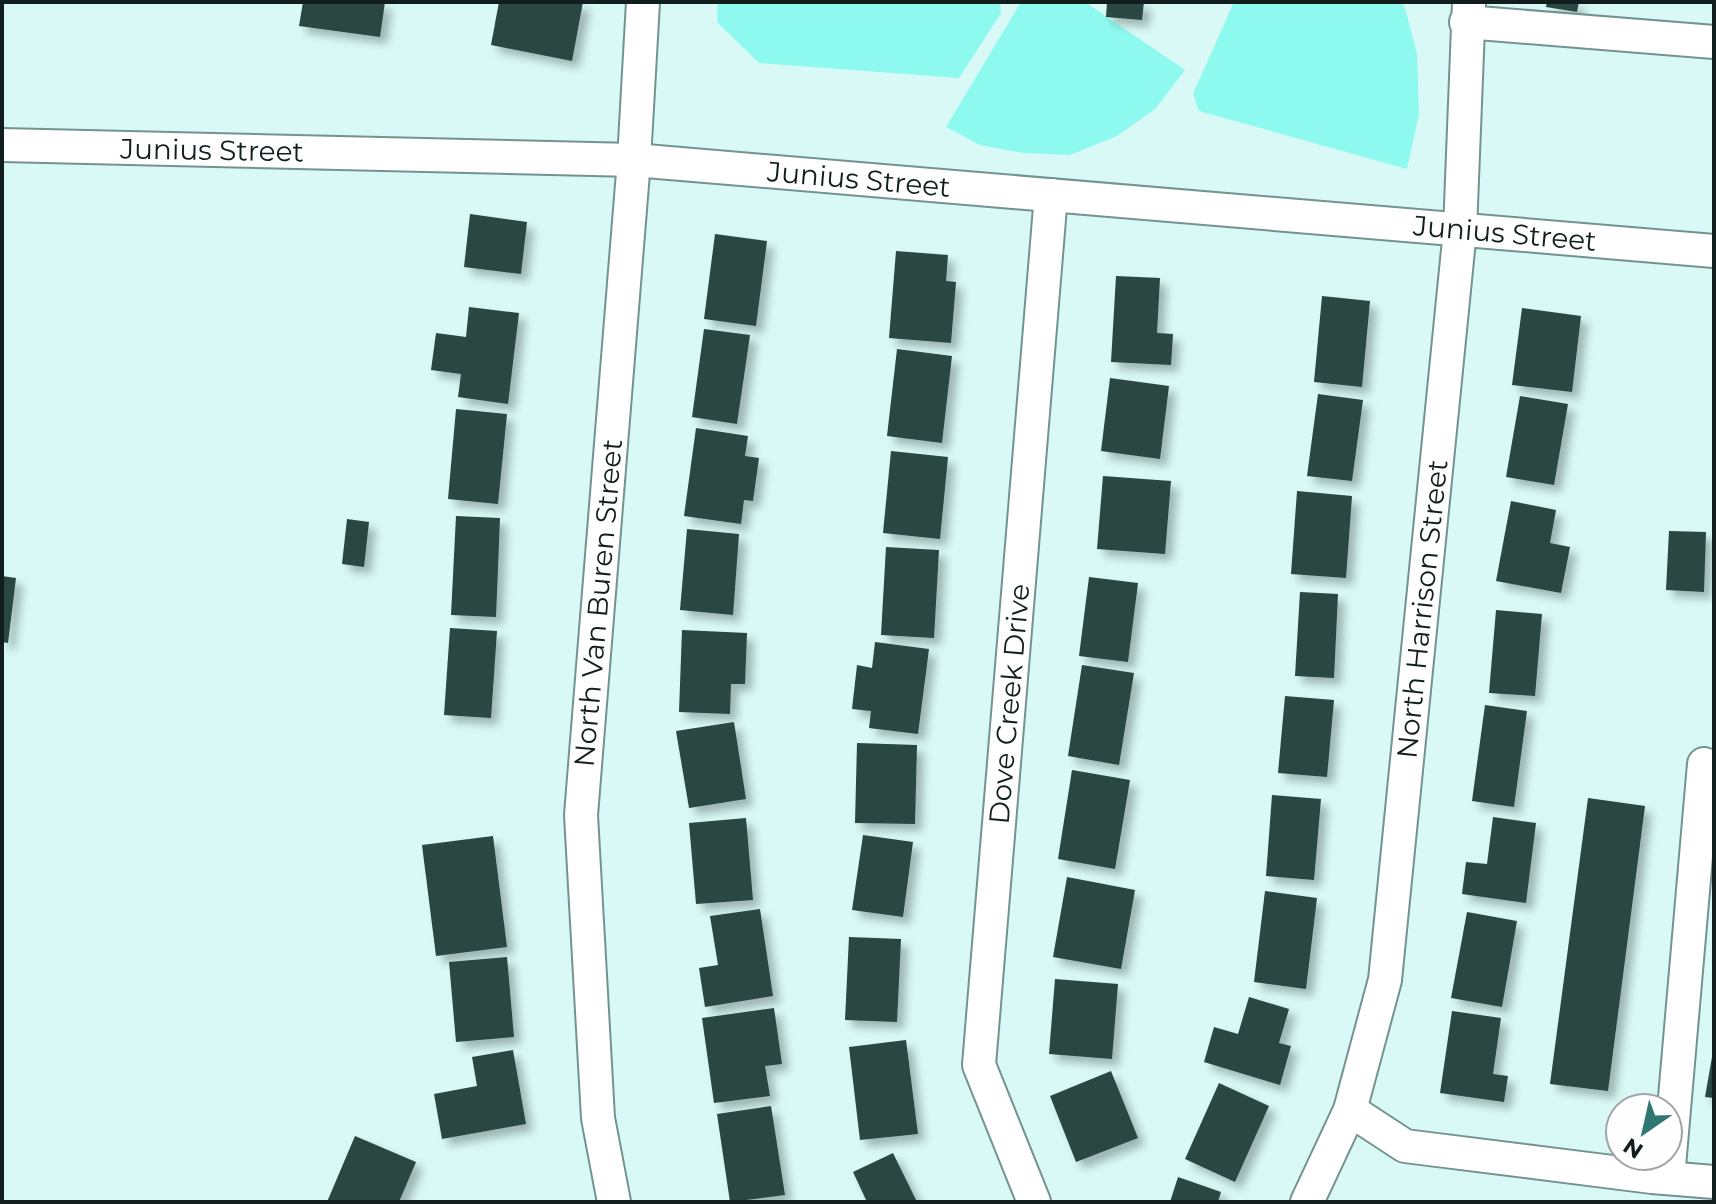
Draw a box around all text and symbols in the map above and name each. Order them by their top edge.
street label: Junius Street [119,131,304,169]
street label: Junius Street [765,154,952,204]
street label: Junius Street [1411,208,1598,258]
street label: North Van Buren Street [567,438,629,768]
street label: North Harrison Street [1389,458,1455,760]
street label: Dove Creek Drive [982,582,1036,826]
north arrow [1604,1092,1684,1172]
text: N [1618,1132,1648,1164]

